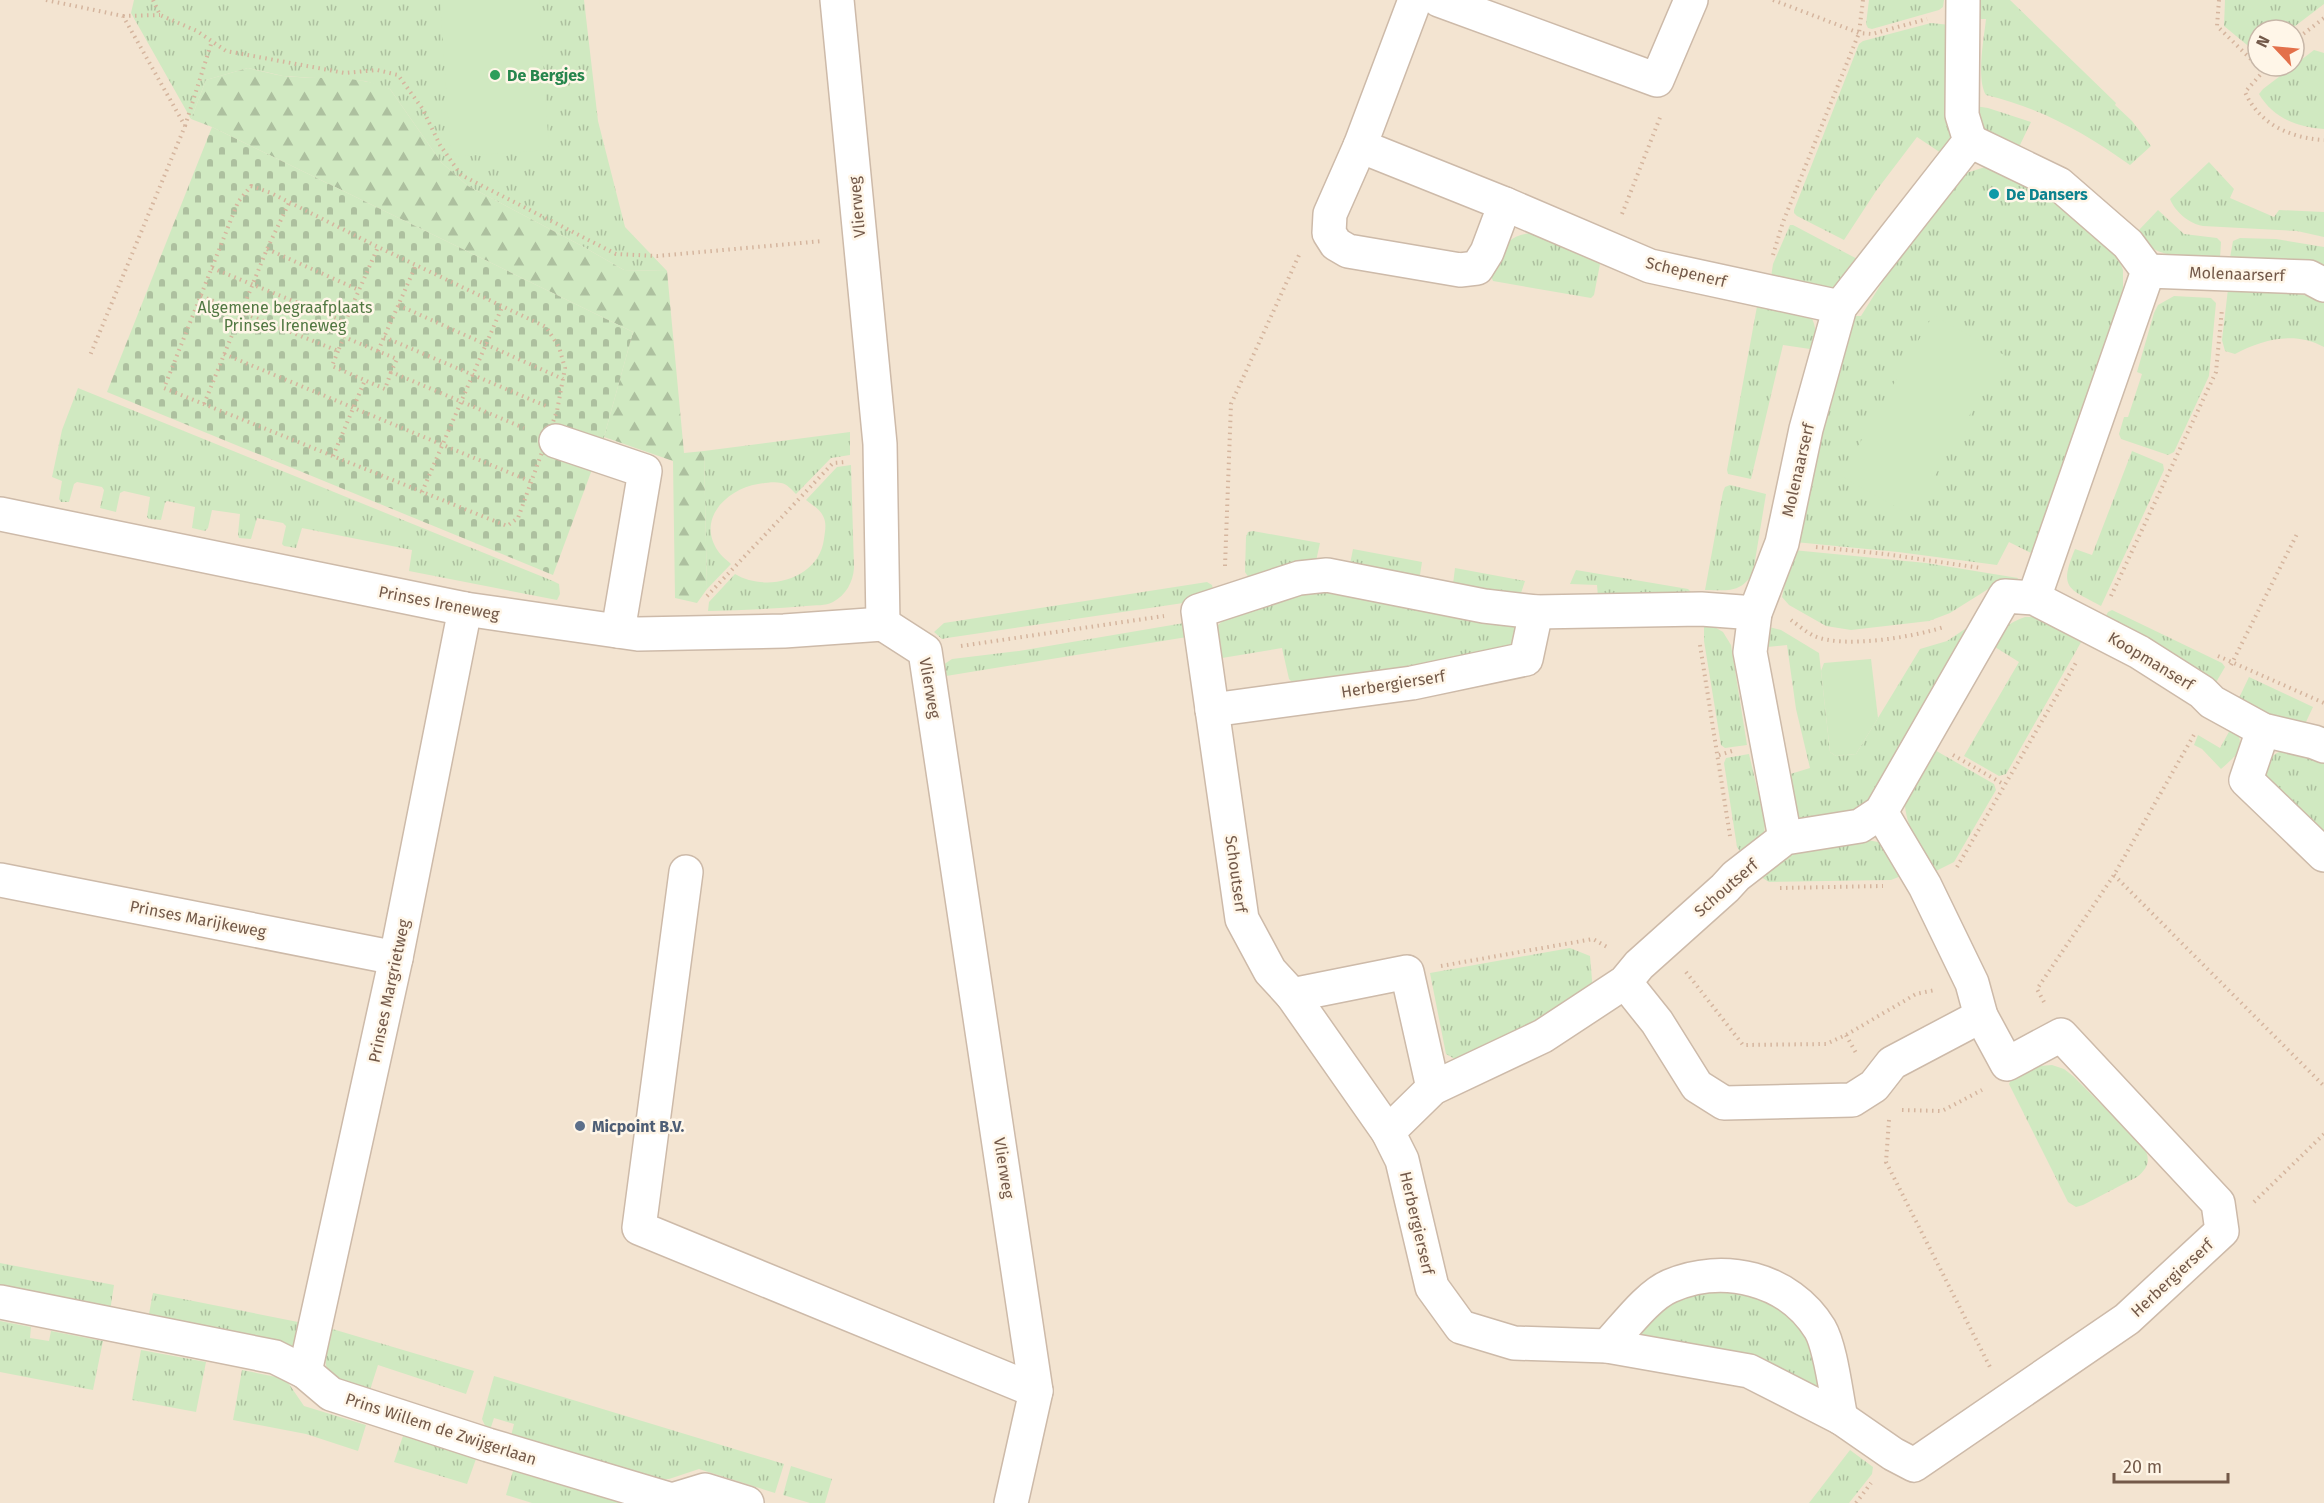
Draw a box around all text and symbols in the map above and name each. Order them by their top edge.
north arrow [2246,18,2306,78]
text: N [2252,33,2274,51]
place label: De Bergjes [507,66,585,85]
marker: De Bergjes [488,68,502,82]
street label: Vlierweg [845,175,869,238]
place label: De Dansers [2006,185,2088,204]
marker: De Dansers [1987,187,2001,201]
street label: Schepenerf [1644,253,1730,292]
street label: Molenaarserf [2189,263,2287,285]
park label: Algemene begraafplaats Prinses Ireneweg [198,298,372,335]
street label: Molenaarserf [1778,420,1818,519]
street label: Prinses Ireneweg [377,582,502,624]
street label: Koopmanserf [2105,628,2199,695]
street label: Vlierweg [915,656,945,721]
street label: Herbergierserf [1340,666,1448,702]
street label: Schoutserf [1221,834,1251,916]
street label: Schoutserf [1690,854,1763,921]
street label: Prinses Marijkeweg [128,896,268,942]
street label: Prinses Margrietweg [365,917,414,1064]
place label: Micpoint B.V. [592,1117,685,1136]
marker: Micpoint B.V. [573,1119,587,1133]
street label: Vlierweg [990,1136,1018,1201]
street label: Herbergierserf [1396,1170,1438,1278]
street label: Herbergierserf [2127,1234,2218,1321]
street label: Prins Willem de Zwijgerlaan [343,1389,539,1469]
scale bar [2114,1446,2228,1484]
text: 20 m [2123,1456,2162,1478]

